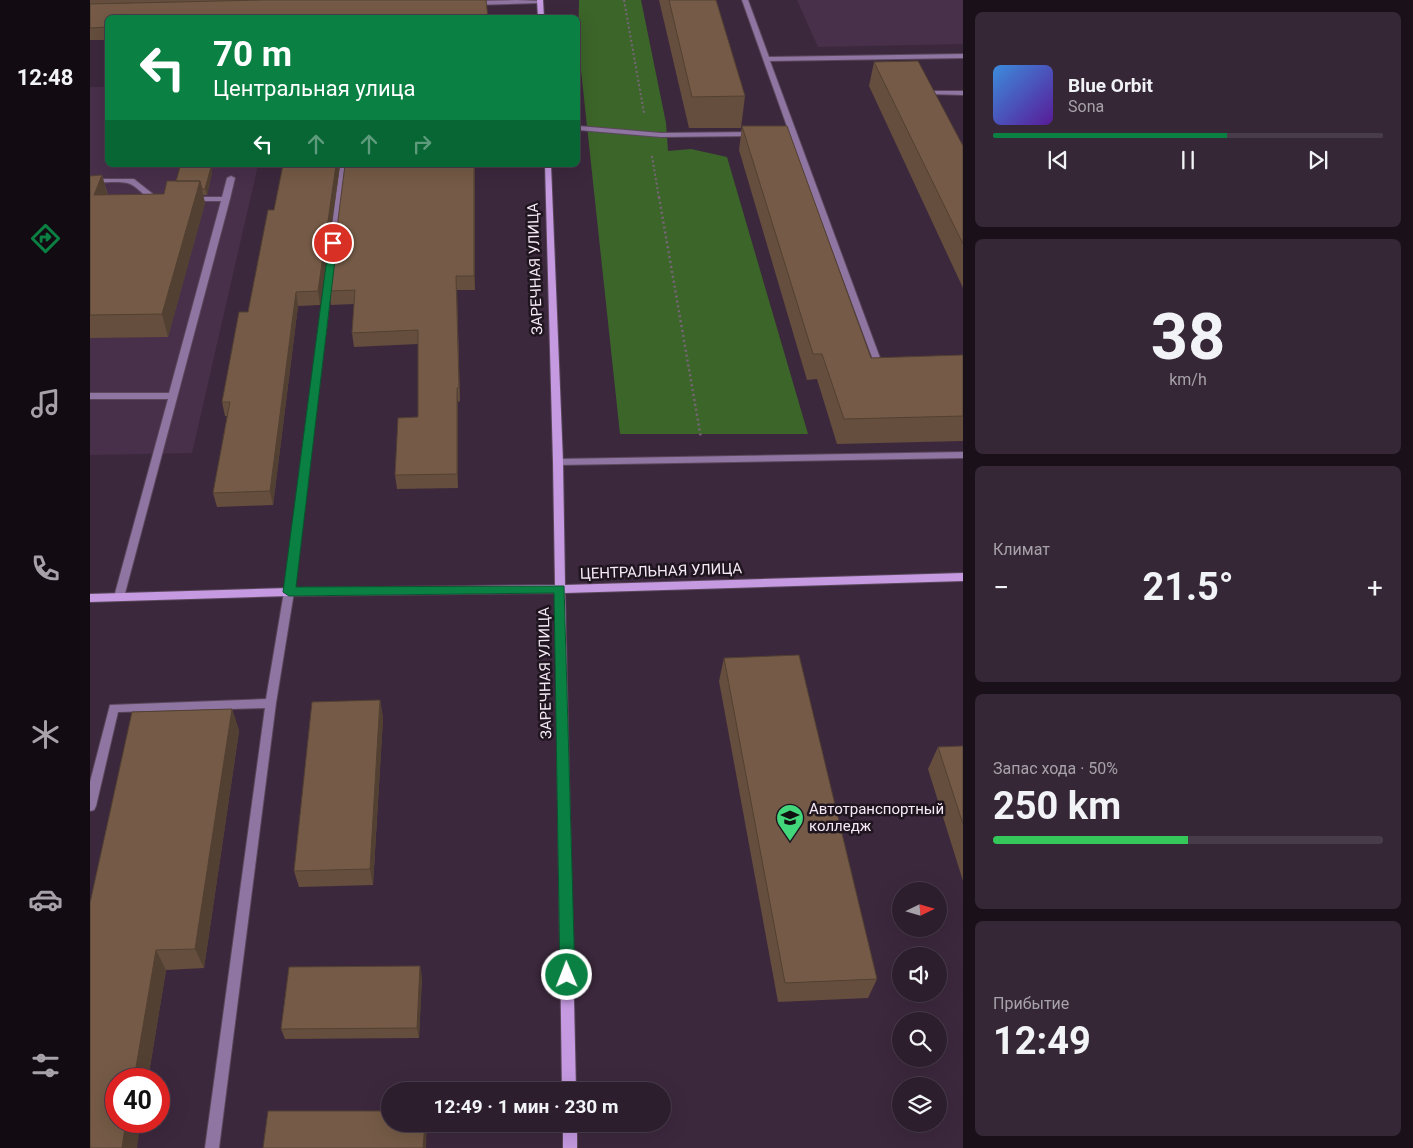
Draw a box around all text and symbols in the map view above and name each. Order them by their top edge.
text: 70 m [213,34,292,75]
icon: left [130,35,195,100]
text: 12:48 [17,65,73,90]
text: Blue Orbit [1068,74,1153,97]
text: Центральная улица [213,76,416,101]
text: Sona [1068,97,1104,116]
icon: left [249,130,277,158]
icon: ahead [302,130,330,158]
icon: ahead [355,130,383,158]
icon: right [408,130,436,158]
icon: previous [1044,146,1072,174]
icon: pause [1174,146,1202,174]
icon: next [1304,146,1332,174]
street label: ЗАРЕЧНАЯ УЛИЦА [524,202,546,335]
icon: directions [28,221,63,256]
pin [312,222,354,264]
icon: arrive [319,229,347,257]
text: 38 [1151,299,1225,375]
text: km/h [1169,370,1207,389]
icon: music [28,386,63,421]
text: Климат [993,540,1050,559]
icon: phone [28,551,63,586]
street label: ЦЕНТРАЛЬНАЯ УЛИЦА [580,559,743,583]
text: 21.5° [1142,565,1234,609]
text: − [993,571,1009,604]
text: + [1367,571,1383,604]
street label: ЗАРЕЧНАЯ УЛИЦА [535,607,555,739]
icon: climate [28,717,63,752]
text: Запас хода · 50% [993,759,1118,778]
text: 250 km [993,784,1121,828]
place label: Автотранспортный колледж [809,800,944,835]
school or university icon: Автотранспортный колледж [775,803,805,842]
icon: car [28,882,63,917]
north arrow [892,882,948,938]
map controls [892,882,947,1132]
button: sound [892,947,947,1002]
position arrow [540,948,592,1000]
text: Прибытие [993,994,1069,1013]
button: search [892,1012,947,1067]
text: 12:49 [993,1019,1091,1063]
icon: filters [28,1048,63,1083]
speed limit sign: 40 [105,1068,170,1133]
button: layers [892,1077,947,1132]
text: 12:49 · 1 мин · 230 m [434,1095,618,1118]

